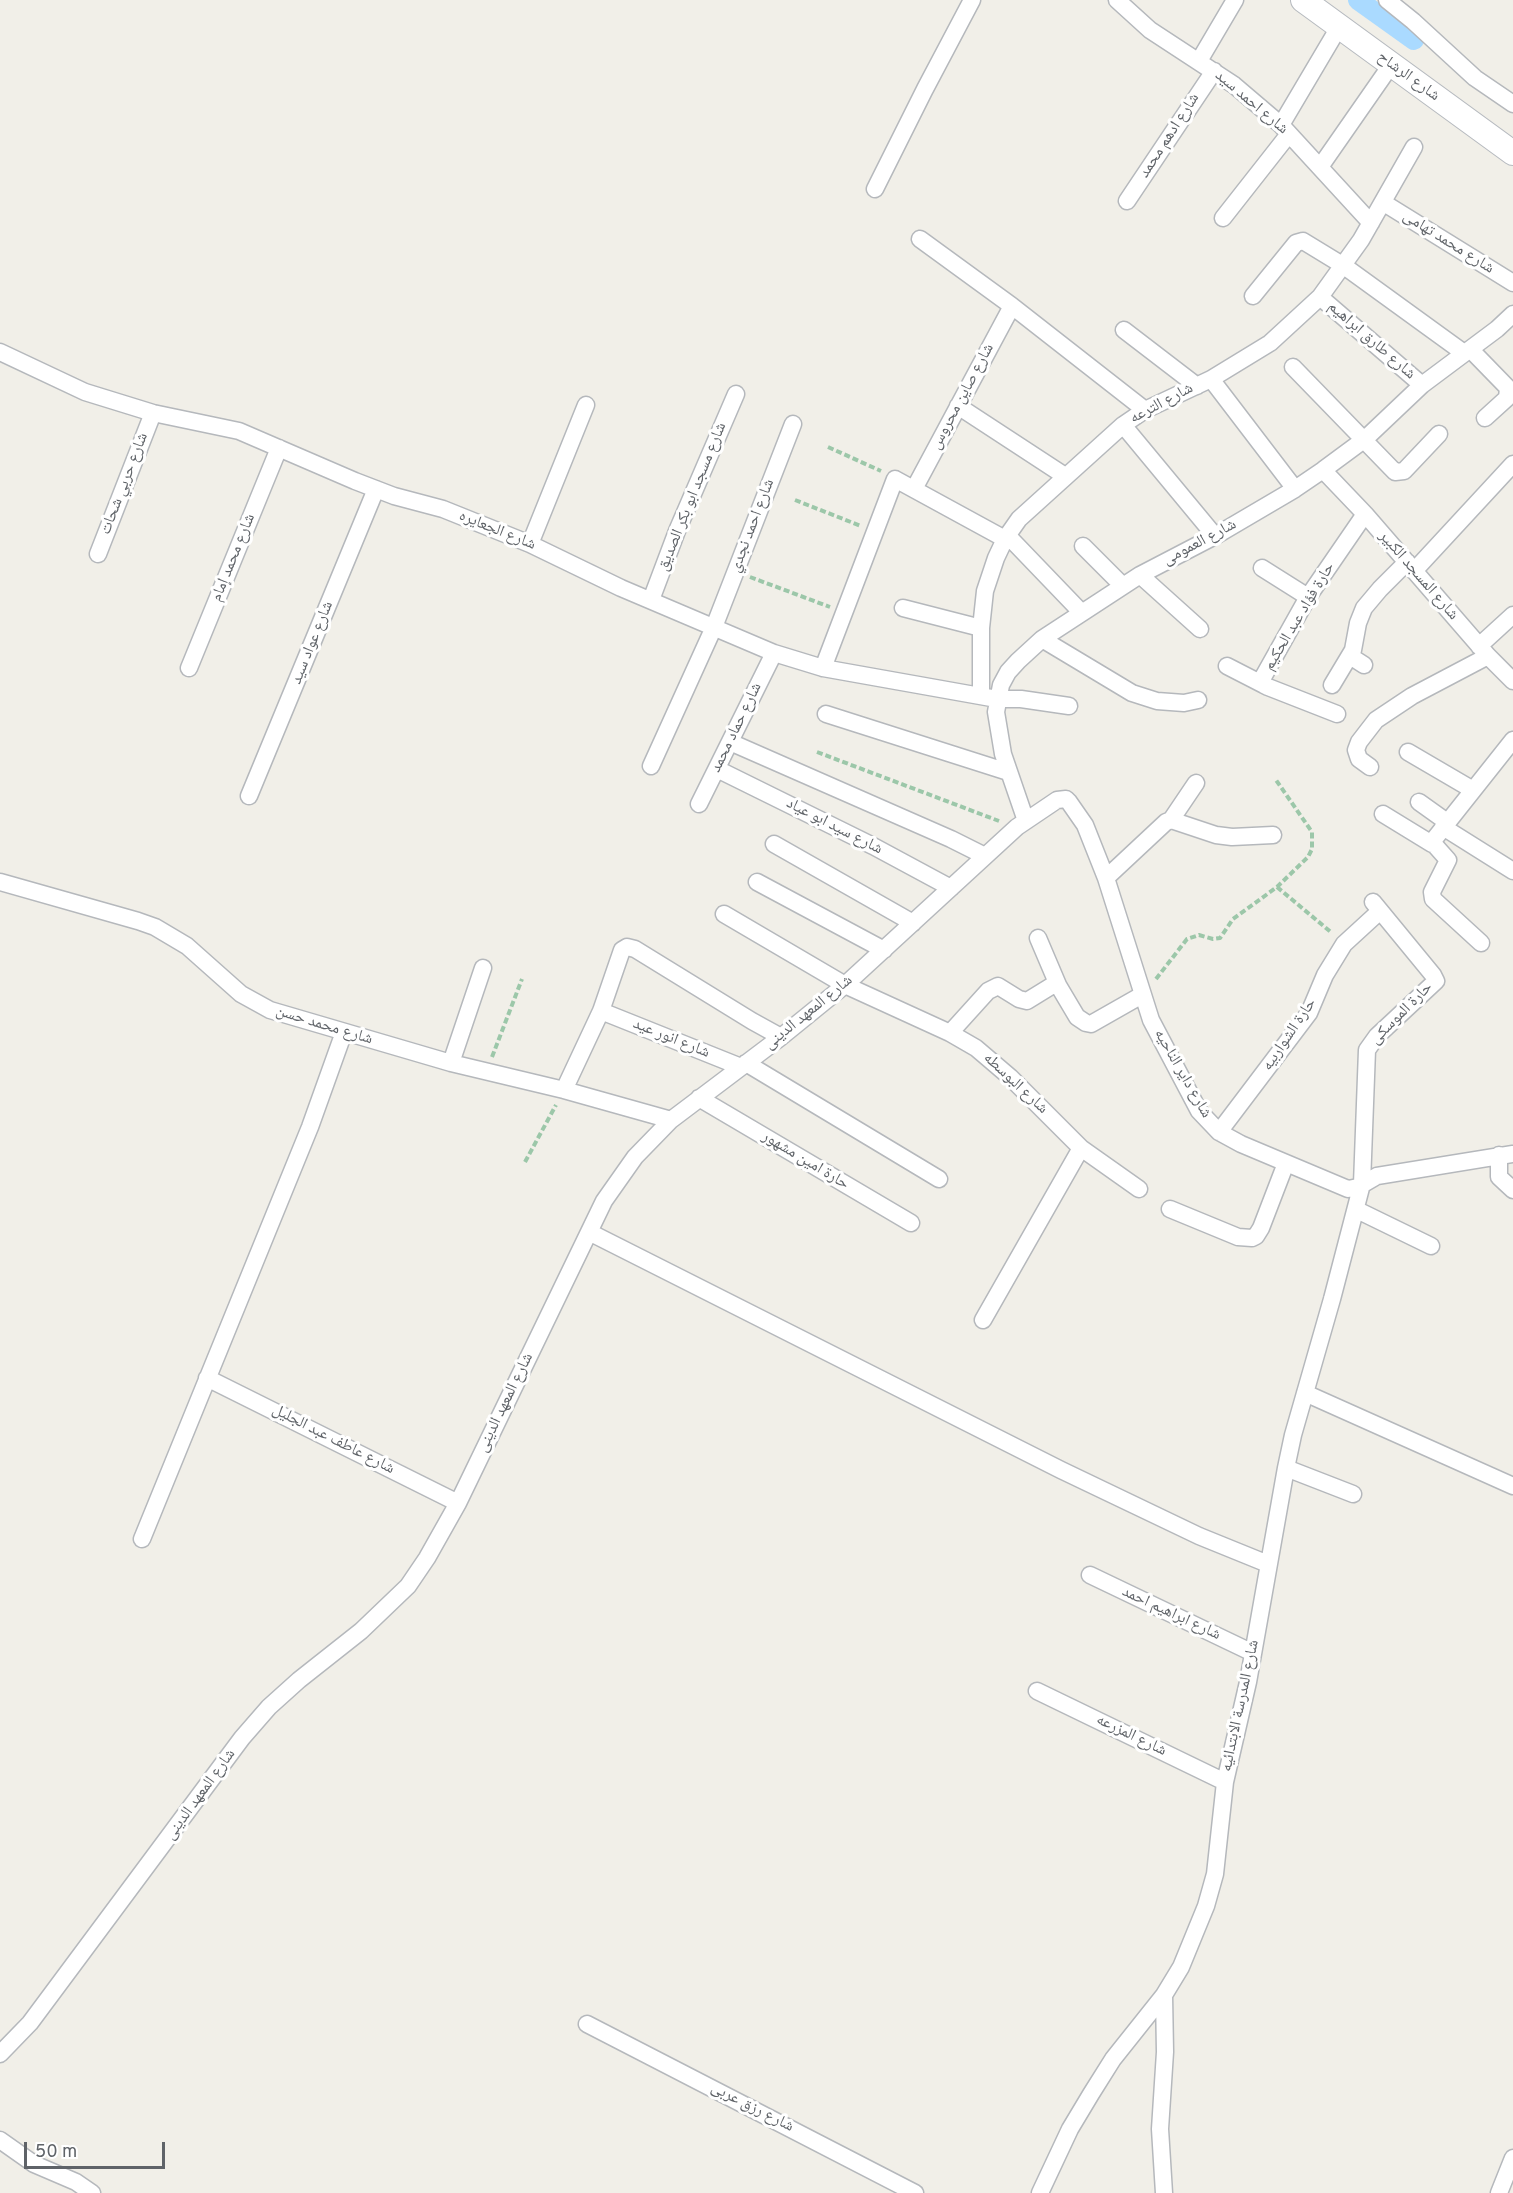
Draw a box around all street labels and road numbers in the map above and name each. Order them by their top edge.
street label: شارع الرشاح [1373,48,1443,106]
street label: شارع احمد سيد [1210,67,1292,139]
street label: شارع ادهم محمد [1136,90,1204,182]
street label: شارع محمد تهامى [1399,207,1497,279]
street label: شارع طارق ابراهيم [1323,298,1419,384]
street label: شارع صاين محروس [927,341,999,453]
street label: شارع الترعه [1127,379,1197,429]
street label: شارع مسجد ابو بكر الصديق [654,420,732,574]
street label: شارع حربي شحات [97,430,153,538]
street label: شارع احمد نجدي [726,477,780,575]
street label: شارع الجعايره [456,507,538,555]
street label: شارع محمد إمام [208,511,260,605]
street label: شارع العمومى [1160,516,1240,570]
street label: شارع المسجد الكبير [1374,527,1462,625]
street label: حارة فؤاد عبد الحكيم [1260,560,1340,674]
street label: شارع عواد سيد [288,599,338,687]
street label: شارع حماد محمد [707,680,767,776]
street label: شارع سيد ابو عياد [783,794,885,860]
street label: شارع المعهد الدينى [761,972,857,1054]
street label: حارة الموسكى [1367,979,1437,1049]
street label: حارة الشواربيه [1259,995,1321,1075]
street label: شارع محمد حسن [273,1002,375,1050]
street label: شارع انور عيد [630,1015,712,1063]
street label: شارع داير الناحيه [1149,1026,1215,1122]
street label: شارع البوسطه [979,1049,1051,1119]
street label: حارة امين مشهور [758,1127,852,1195]
street label: شارع المعهد الدينى [474,1350,538,1456]
street label: شارع عاطف عبد الجليل [269,1401,397,1479]
street label: شارع ابراهيم احمد [1118,1583,1224,1645]
street label: شارع المدرسة الابتدائيه [1218,1638,1264,1774]
street label: شارع المزرعه [1093,1711,1169,1761]
street label: شارع المعهد الدينى [161,1746,241,1844]
street label: شارع رزق عربى [707,2079,797,2137]

